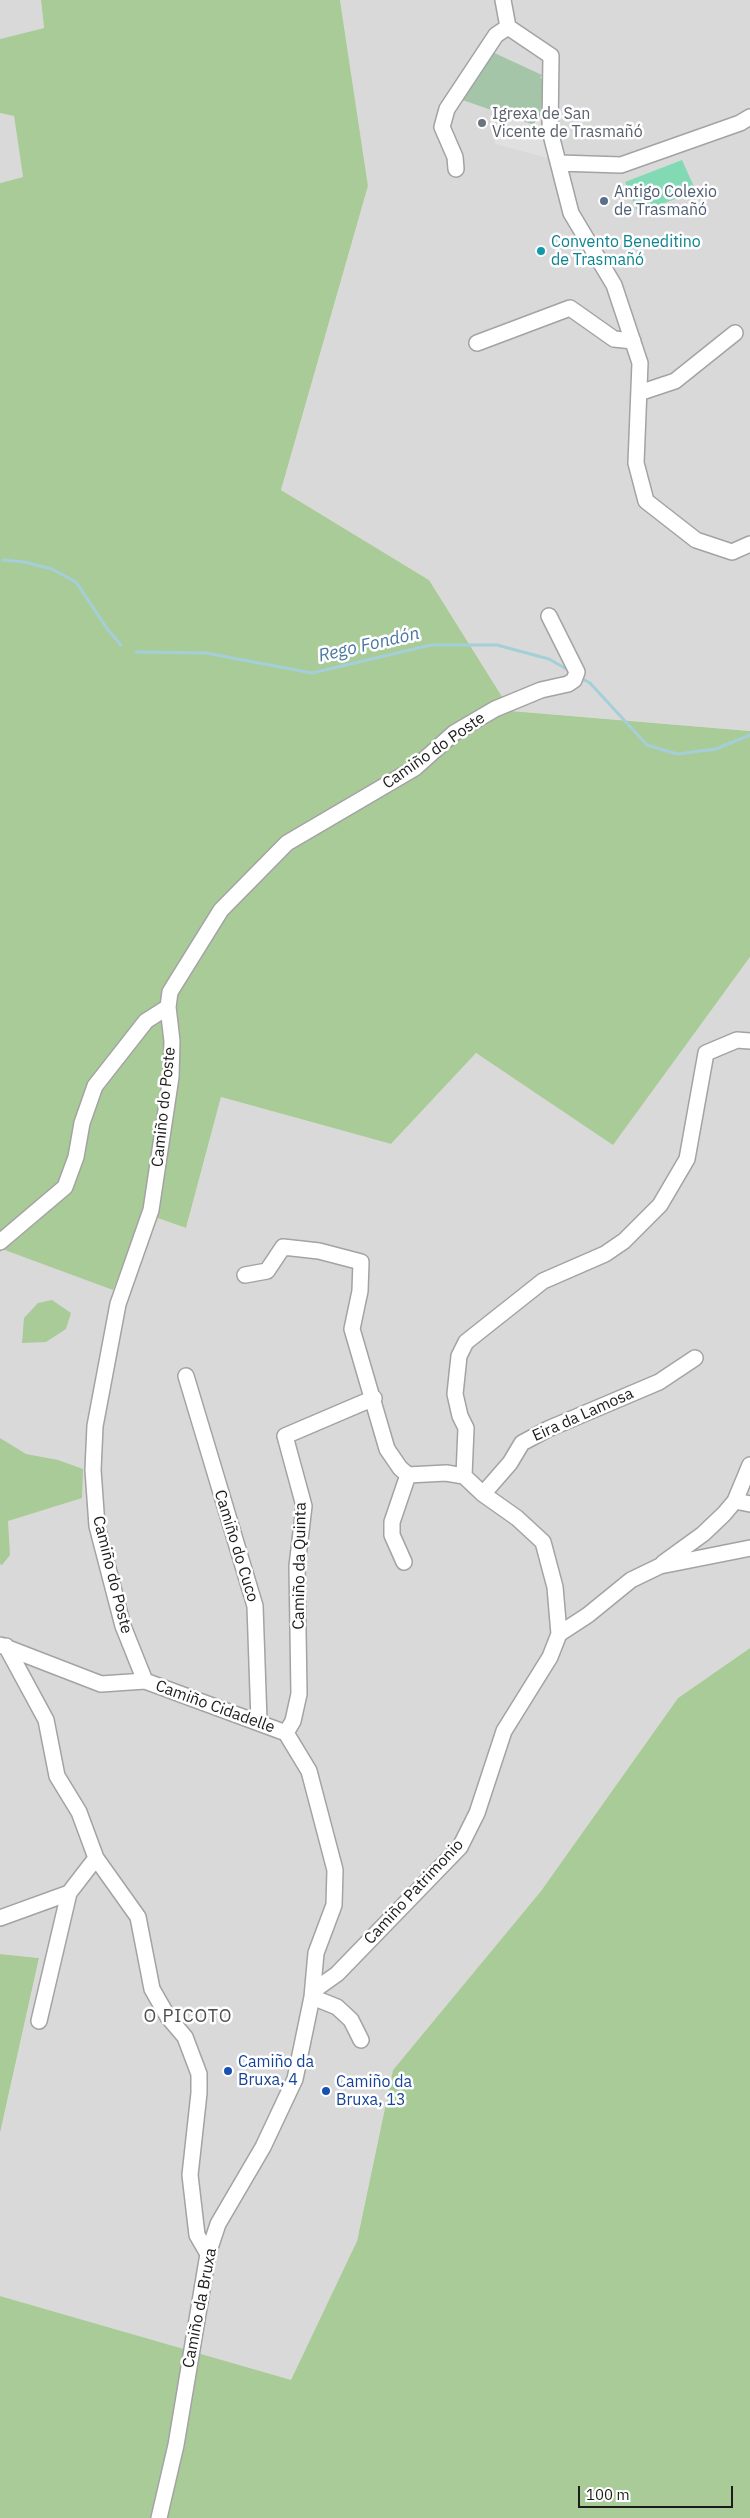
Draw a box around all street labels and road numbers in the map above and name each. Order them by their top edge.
street label: Camiño do Poste [379,709,489,793]
street label: Camiño do Poste [148,1046,180,1168]
street label: Eira da Lamosa [529,1384,637,1446]
street label: Camiño do Cuco [210,1488,262,1604]
street label: Camiño da Quinta [289,1502,311,1630]
street label: Camiño do Poste [88,1514,136,1636]
street label: Camiño Cidadelle [153,1677,277,1737]
street label: Camiño Patrimonio [360,1835,468,1949]
street label: Camiño da Bruxa [179,2246,221,2370]

